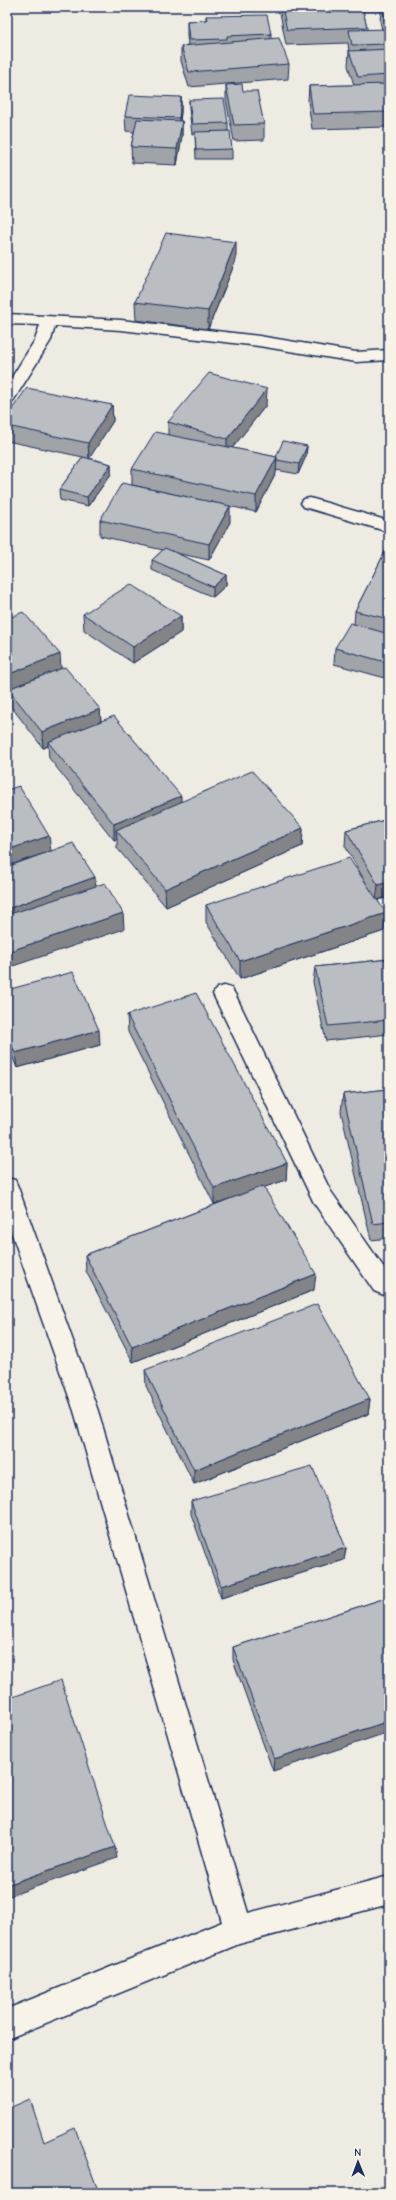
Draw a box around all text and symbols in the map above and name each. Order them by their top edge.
north arrow [338,2142,378,2182]
text: N [354,2146,362,2159]

